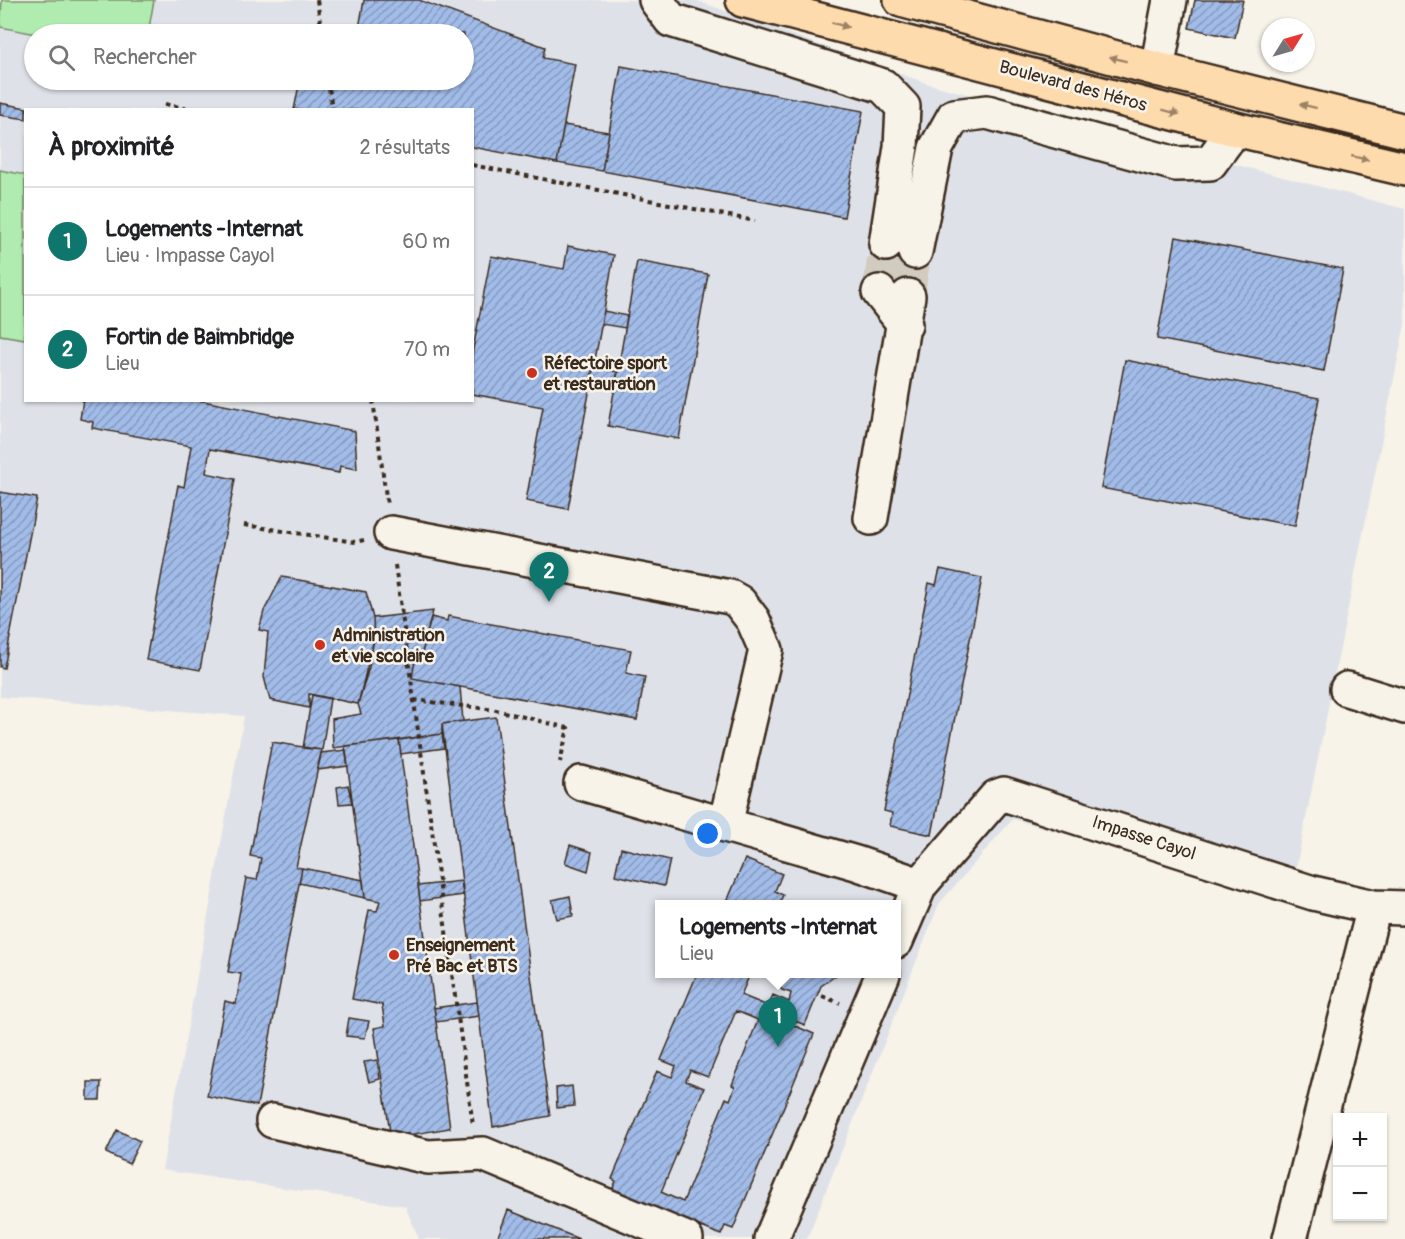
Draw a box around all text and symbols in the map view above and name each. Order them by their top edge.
north arrow [1261,18,1315,72]
one-way arrow [831,21,849,31]
search box [24,24,474,90]
icon: search [45,41,78,74]
text: Rechercher [93,43,197,71]
one-way arrow [1109,53,1128,63]
street label: Boulevard des Héros [997,55,1149,117]
one-way arrow [1298,101,1317,111]
one-way arrow [1162,107,1180,117]
text: À proximité [48,131,175,163]
text: 2 résultats [360,135,450,160]
one-way arrow [1351,154,1369,164]
text: Logements -Internat [105,215,303,243]
text: 1 [64,229,71,254]
text: 60 m [403,229,450,254]
text: Lieu · Impasse Cayol [105,243,275,268]
text: Fortin de Baimbridge [105,323,294,351]
text: 2 [62,337,73,362]
text: 70 m [404,337,450,362]
text: Lieu [105,351,140,376]
place label: Réfectoire sport et restauration [543,352,668,396]
marker: Réfectoire sport et restauration [525,366,539,380]
pin: 2 [530,552,568,602]
place label: Administration et vie scolaire [331,624,445,668]
marker: Administration et vie scolaire [313,638,327,652]
street label: Impasse Cayol [1089,810,1199,866]
your location [693,819,722,848]
popup [655,900,901,978]
text: Logements -Internat [679,913,877,941]
place label: Enseignement Pré Bac et BTS [406,934,518,978]
text: Lieu [679,941,714,966]
marker: Enseignement Pré Bac et BTS [387,948,401,962]
pin: 1 [758,998,798,1047]
map controls [1333,1113,1387,1221]
button: + [1333,1113,1387,1167]
button: − [1333,1167,1387,1221]

